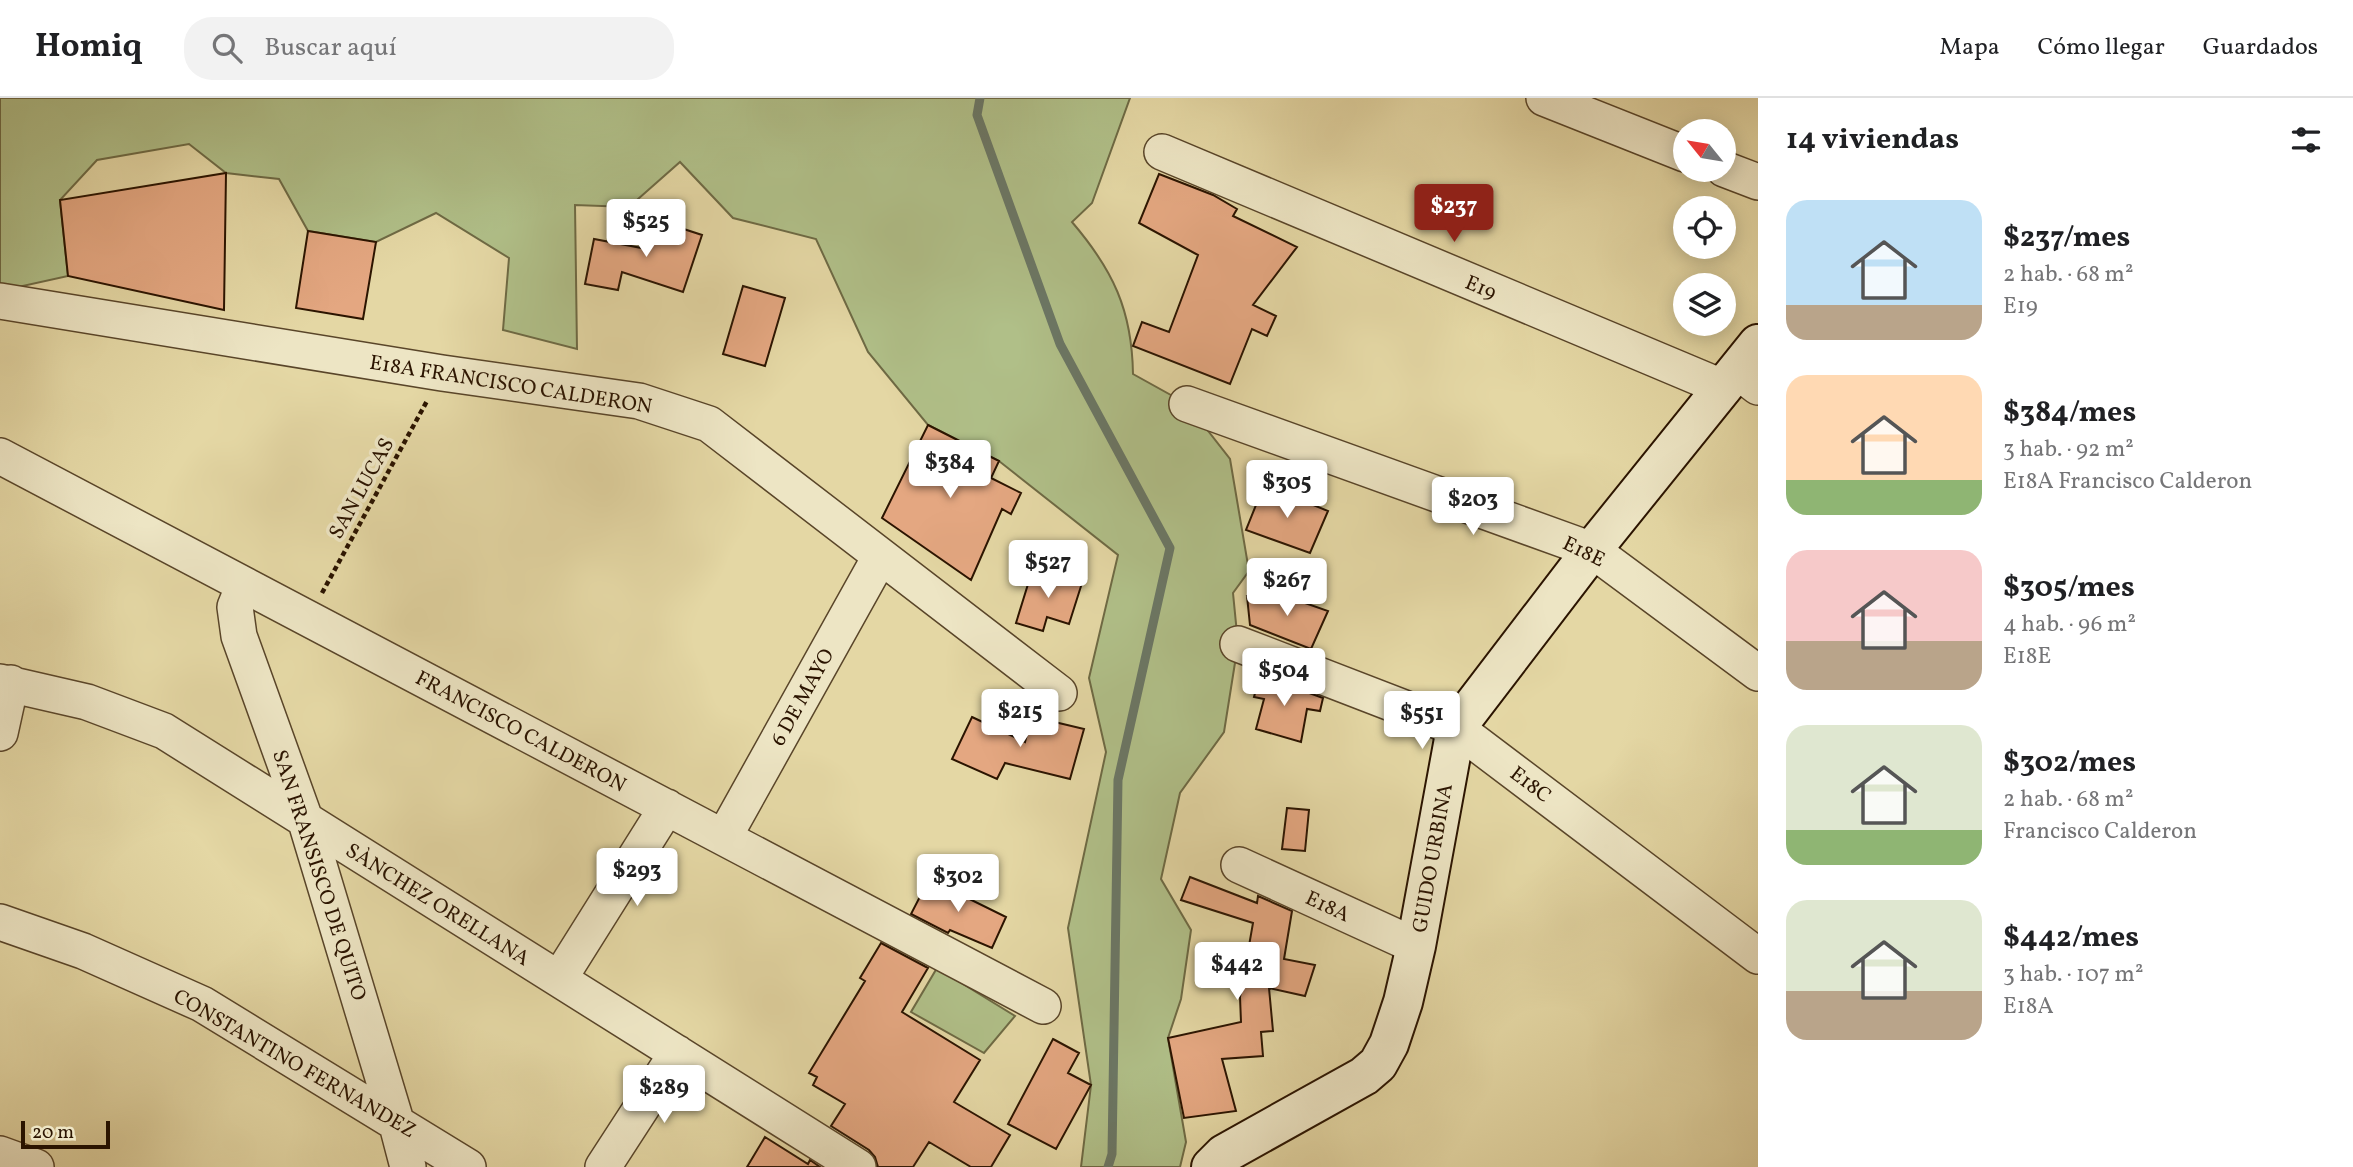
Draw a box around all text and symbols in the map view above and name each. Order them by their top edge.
search box [184,17,674,80]
text: Homiq [35,25,142,71]
icon: search [208,29,246,67]
text: Buscar aquí [264,30,397,66]
text: Mapa [1940,31,2000,65]
text: Cómo llegar [2038,31,2165,65]
text: Guardados [2203,31,2318,65]
north arrow [1673,119,1736,182]
map controls [1673,119,1736,336]
text: 14 viviendas [1786,119,1959,161]
icon: filters [2287,121,2325,159]
pin: $237 [1413,184,1495,244]
text: $237 [1430,191,1478,223]
button: locate [1673,196,1736,259]
pin: $525 [605,200,687,259]
text: $525 [623,206,669,238]
text: $237/mes [2003,217,2130,259]
icon: home [1842,228,1926,312]
text: 2 hab. · 68 m² [2003,259,2133,291]
street label: E19 [1460,269,1501,308]
button: layers [1673,273,1736,336]
text: E19 [2003,291,2038,323]
street label: E18A FRANCISCO CALDERON [367,349,654,422]
text: $384/mes [2003,392,2136,434]
icon: home [1842,403,1926,487]
street label: SAN LUCAS [323,433,402,545]
text: 3 hab. · 92 m² [2003,434,2134,466]
pin: $384 [909,440,991,500]
text: $384 [925,447,975,479]
pin: $305 [1246,460,1328,520]
text: E18A Francisco Calderon [2003,466,2252,498]
text: $305 [1262,467,1312,499]
pin: $203 [1432,478,1514,537]
text: $203 [1448,484,1498,516]
street label: E18E [1557,530,1610,575]
pin: $527 [1007,540,1089,600]
text: $527 [1025,547,1071,579]
pin: $267 [1246,559,1328,618]
text: $267 [1263,565,1311,597]
text: $305/mes [2003,567,2135,609]
icon: home [1842,578,1926,662]
text: 4 hab. · 96 m² [2003,609,2136,641]
text: E18E [2003,641,2051,673]
street label: 6 DE MAYO [765,644,842,752]
pin: $504 [1243,648,1325,708]
text: $504 [1258,655,1310,687]
street label: FRANCISCO CALDERON [410,664,631,800]
pin: $215 [979,690,1061,749]
pin: $551 [1381,692,1463,751]
text: $215 [997,696,1043,728]
text: $551 [1400,698,1444,730]
text: $302/mes [2003,742,2136,784]
street label: SAN FRANSISCO DE QUITO [264,746,373,1005]
icon: home [1842,753,1926,837]
street label: E18C [1503,760,1557,810]
street label: GUIDO URBINA [1406,781,1461,935]
text: 2 hab. · 68 m² [2003,784,2133,816]
text: Francisco Calderon [2003,816,2197,848]
street label: SÀNCHEZ ORELLANA [340,837,535,974]
pin: $293 [596,848,678,908]
pin: $302 [917,854,999,914]
text: $293 [613,855,661,887]
text: $302 [933,861,983,893]
street label: E18A [1300,884,1355,930]
text: $442/mes [2003,917,2139,959]
icon: home [1842,928,1926,1012]
pin: $442 [1196,942,1278,1002]
text: $442 [1211,949,1263,981]
text: 3 hab. · 107 m² [2003,959,2143,991]
street label: CONSTANTINO FERNANDEZ [168,983,421,1146]
text: E18A [2003,991,2054,1023]
pin: $289 [623,1066,705,1125]
text: $289 [639,1072,689,1104]
scale bar [21,1118,110,1150]
text: 20 m [32,1120,74,1146]

